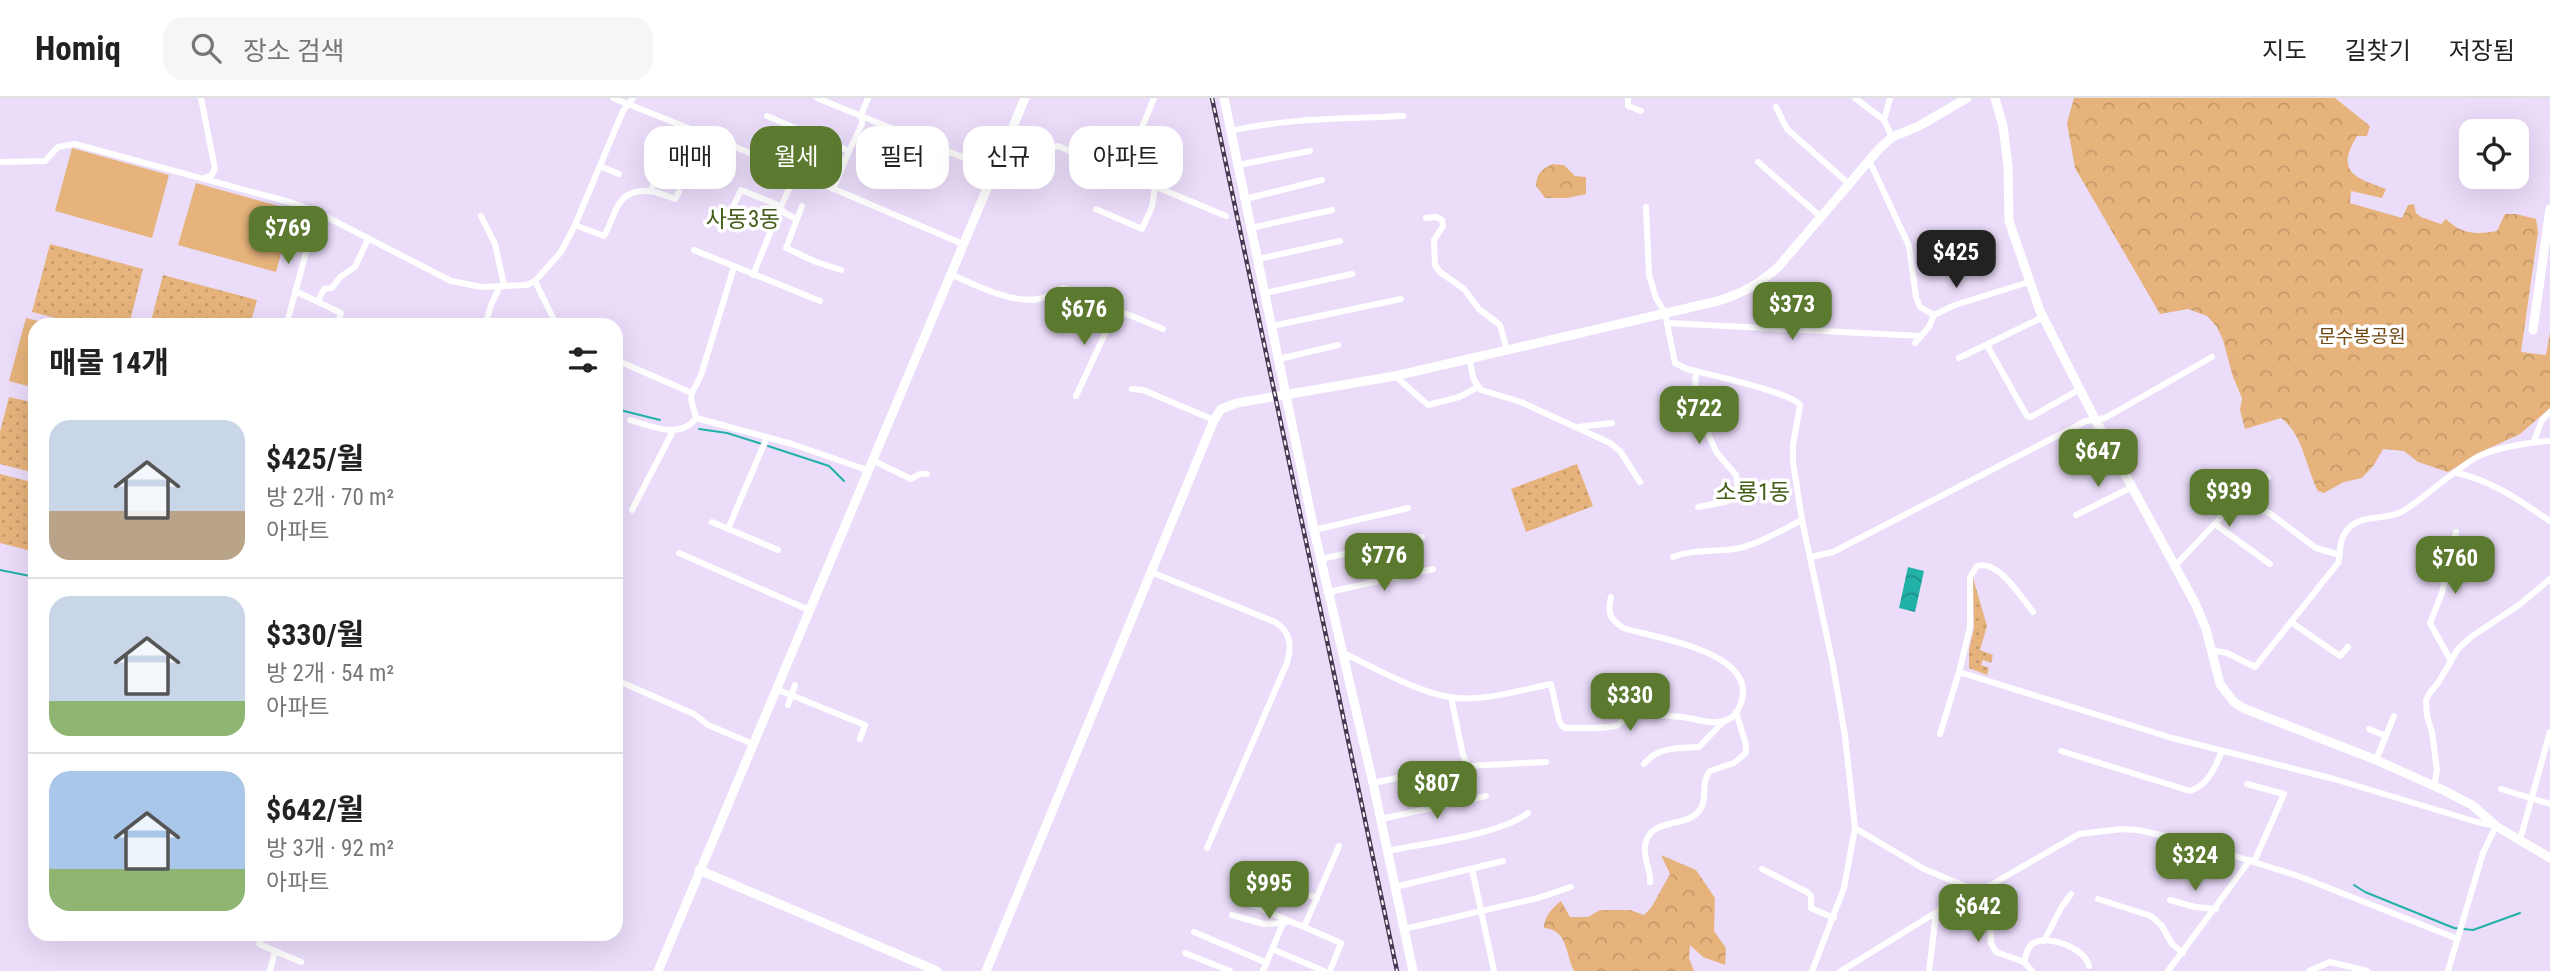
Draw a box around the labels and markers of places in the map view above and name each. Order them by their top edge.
pin: $769 [247,206,329,266]
pin: $425 [1915,230,1997,290]
pin: $373 [1751,282,1833,342]
pin: $676 [1043,288,1125,347]
pin: $722 [1658,386,1740,446]
pin: $647 [2057,430,2139,489]
pin: $939 [2188,470,2270,529]
pin: $776 [1343,533,1425,593]
pin: $760 [2414,536,2496,596]
pin: $330 [1589,674,1671,733]
pin: $807 [1396,762,1478,821]
pin: $324 [2154,834,2236,893]
pin: $995 [1228,862,1310,921]
pin: $642 [1937,884,2019,944]

